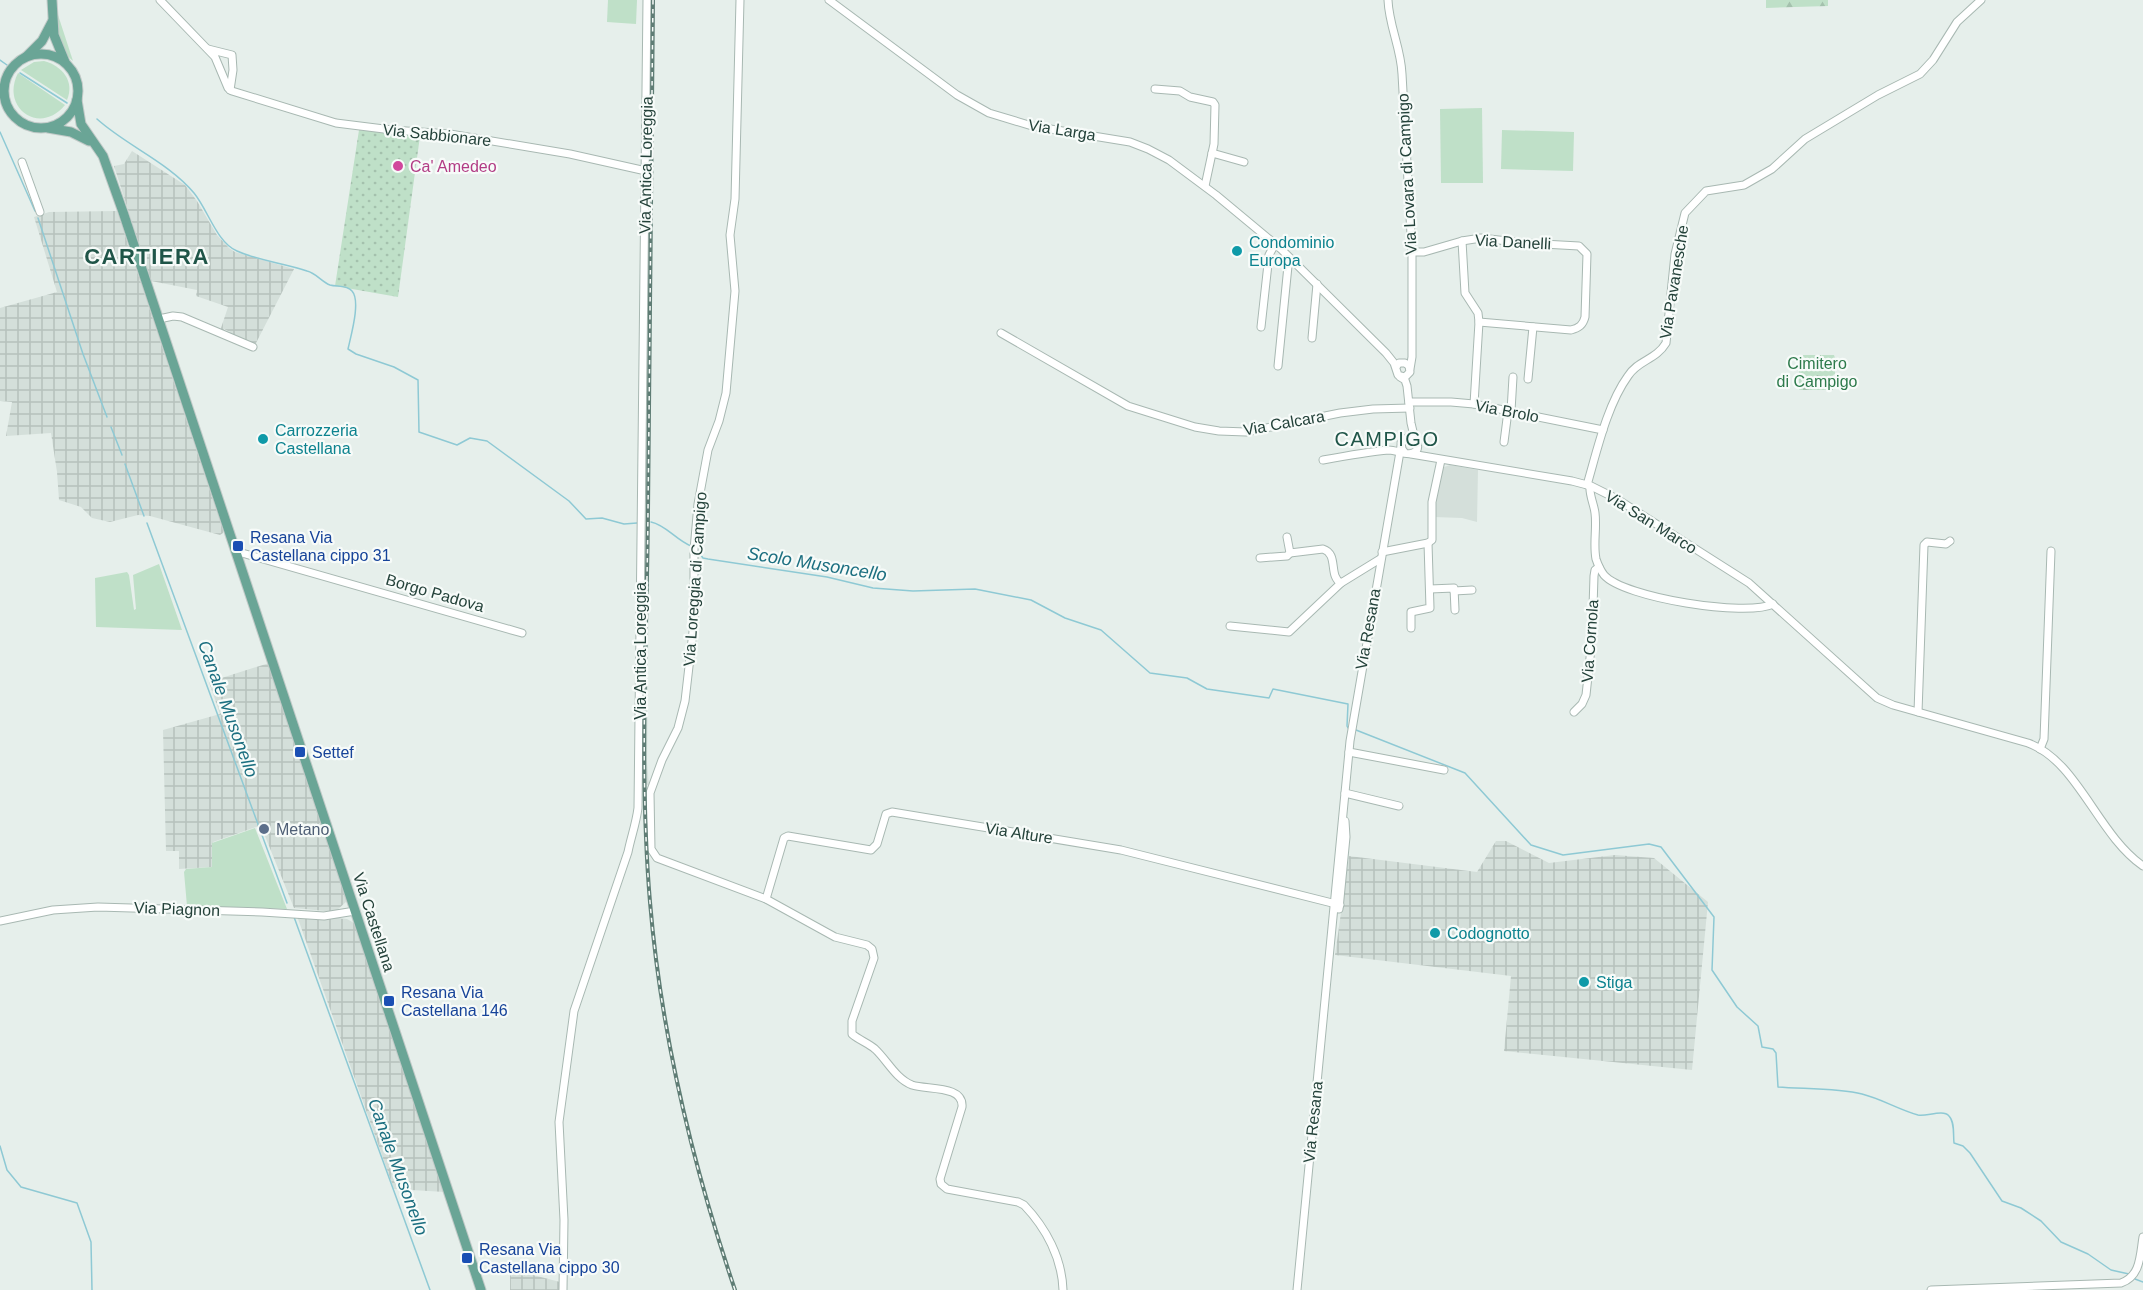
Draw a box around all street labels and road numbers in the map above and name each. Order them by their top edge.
street label: Via Lovara di Campigo [1394,93,1420,255]
street label: Via Antica Loreggia [636,96,656,234]
street label: Via Larga [1027,116,1097,144]
street label: Via Sabbionare [382,121,492,149]
street label: Via Pavanesche [1657,224,1691,340]
street label: Via Danelli [1475,232,1551,252]
street label: Via Brolo [1474,396,1540,426]
street label: Via Calcara [1242,407,1326,439]
street label: Via San Marco [1602,487,1700,557]
street label: Via Loreggia di Campigo [680,491,710,667]
street label: Borgo Padova [384,571,486,615]
street label: Via Antica Loreggia [632,582,649,720]
street label: Via Resana [1352,587,1384,671]
street label: Via Cornola [1579,599,1601,683]
street label: Via Alture [984,819,1054,847]
street label: Via Castellana [350,870,398,974]
street label: Via Piagnon [134,899,220,919]
street label: Via Resana [1300,1080,1326,1164]

